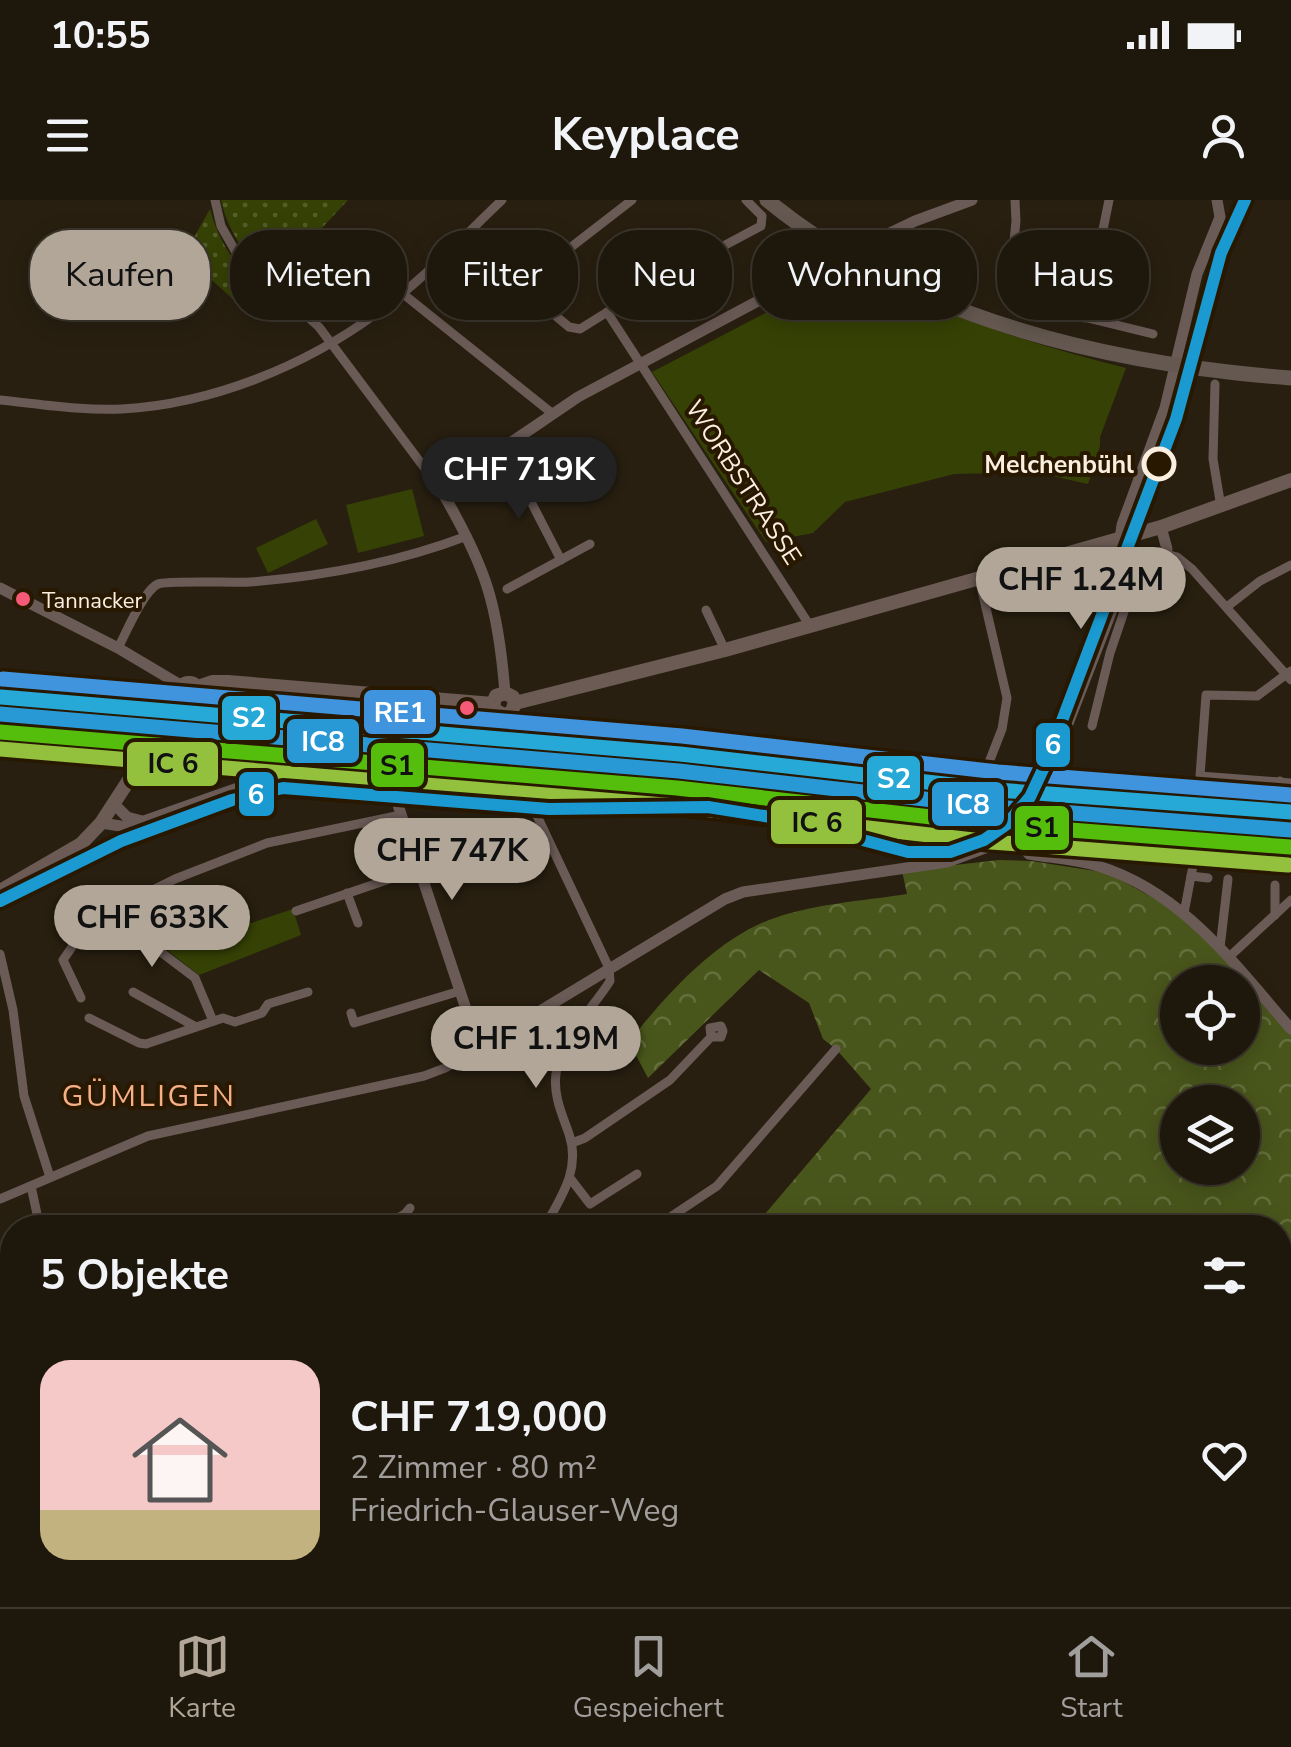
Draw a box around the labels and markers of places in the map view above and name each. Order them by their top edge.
pin: CHF 719K [416,437,622,522]
place label: Melchenbühl [984,448,1134,482]
marker: Melchenbühl [1143,448,1175,480]
pin: CHF 1.24M [967,547,1195,632]
place label: Tannacker [42,586,142,616]
marker: Tannacker [13,589,33,609]
unlabelled marker [457,698,477,718]
pin: CHF 747K [349,818,555,903]
pin: CHF 633K [49,885,255,970]
pin: CHF 1.19M [422,1006,650,1091]

